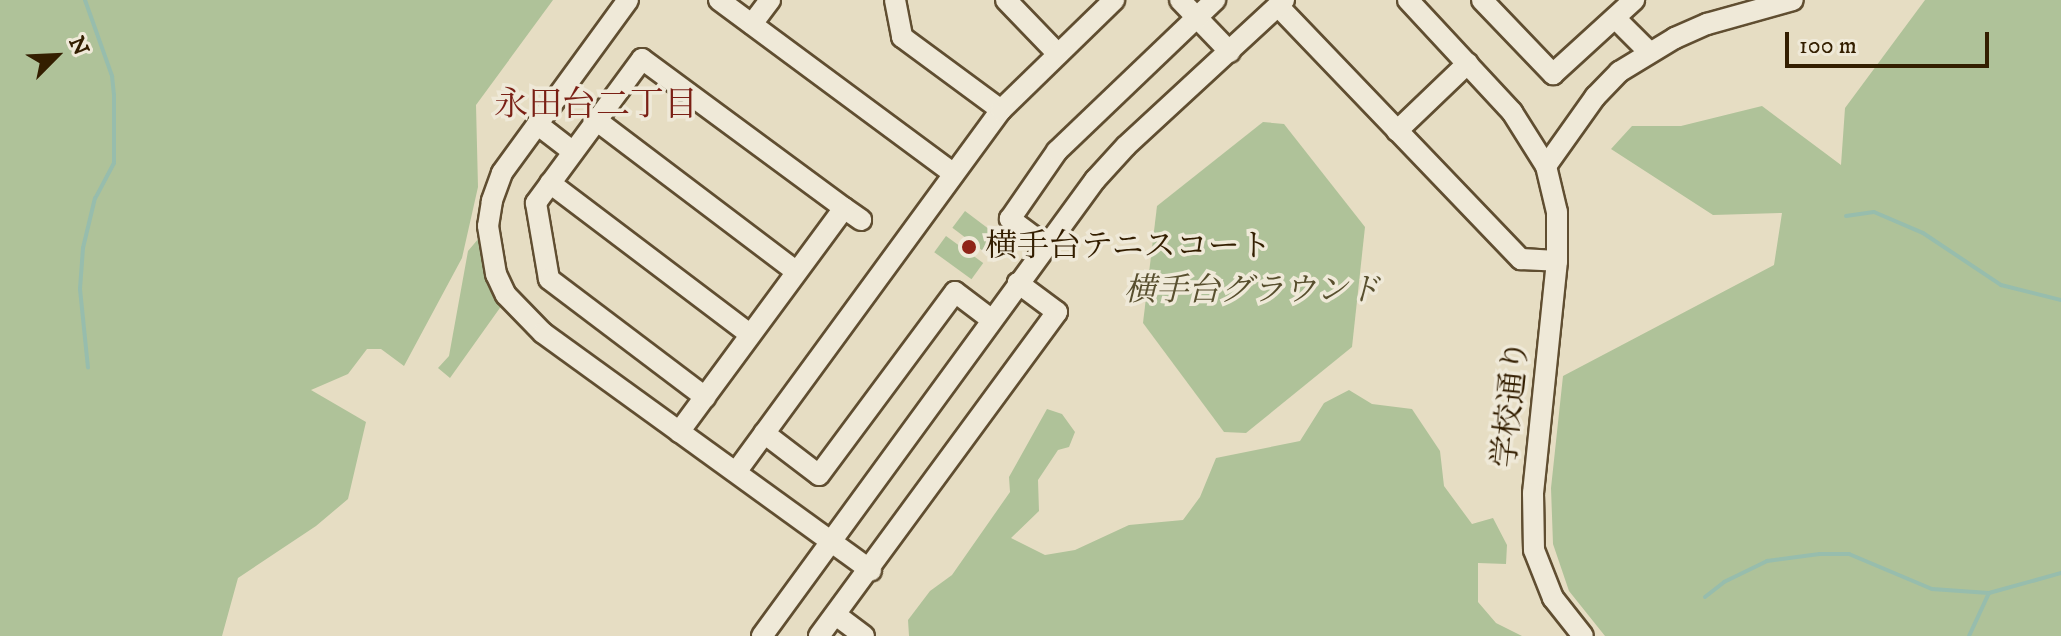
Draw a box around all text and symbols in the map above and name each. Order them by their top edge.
north arrow [16,16,96,96]
scale bar [1789,16,1993,66]
text: 100 m [1799,31,1857,61]
text: N [62,32,94,60]
district label: 永田台二丁目 [494,86,698,126]
place label: 横手台テニスコート [985,228,1273,266]
marker: 横手台テニスコート [960,238,978,256]
park label: 横手台グラウンド [1124,272,1380,310]
street label: 学校通り [1486,338,1538,470]

